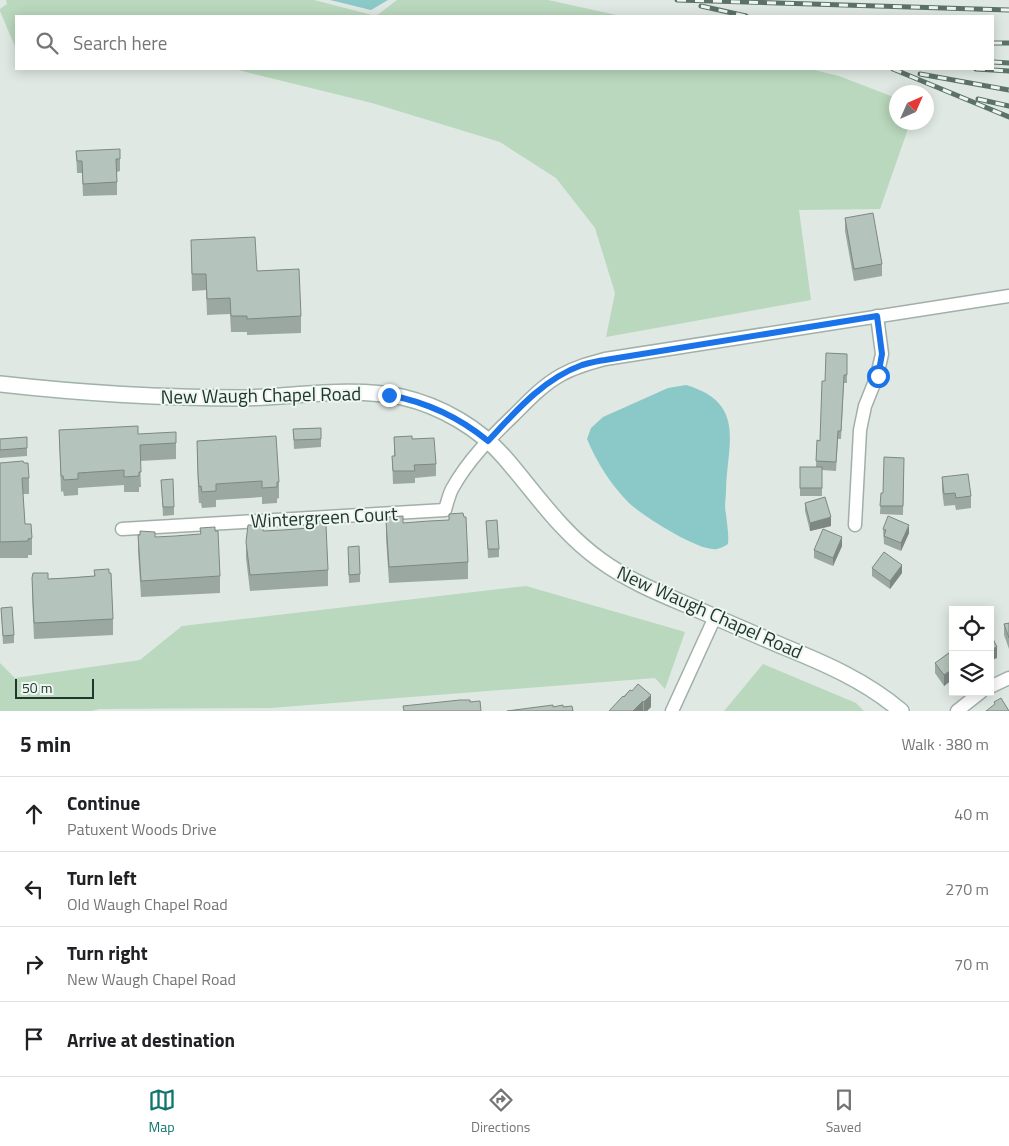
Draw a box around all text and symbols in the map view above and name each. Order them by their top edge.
search box [15,15,994,70]
text: Search here [73,28,167,57]
icon: search [33,29,61,57]
north arrow [889,85,934,130]
route start [867,365,890,388]
street label: New Waugh Chapel Road [160,378,362,411]
route end [378,384,401,407]
street label: Wintergreen Court [250,498,398,535]
street label: New Waugh Chapel Road [613,558,808,666]
map controls [949,606,994,696]
button: locate [949,606,994,651]
button: layers [949,651,994,696]
scale bar [15,676,94,699]
text: 50 m [22,677,52,698]
text: 5 min [20,728,71,760]
text: Walk · 380 m [901,732,989,756]
text: Continue [67,788,140,817]
icon: ahead [20,800,48,828]
text: 40 m [954,802,989,826]
text: Patuxent Woods Drive [67,817,217,841]
text: Turn left [67,863,137,892]
icon: left [20,875,48,903]
text: 270 m [945,877,989,901]
text: Old Waugh Chapel Road [67,892,228,916]
text: Turn right [67,938,148,967]
icon: right [20,950,48,978]
text: 70 m [954,952,989,976]
text: New Waugh Chapel Road [67,967,236,991]
icon: arrive [20,1025,48,1053]
text: Arrive at destination [67,1025,235,1054]
tab: Map [148,1086,176,1137]
tab: Directions [471,1086,530,1137]
tab: Saved [826,1086,861,1137]

